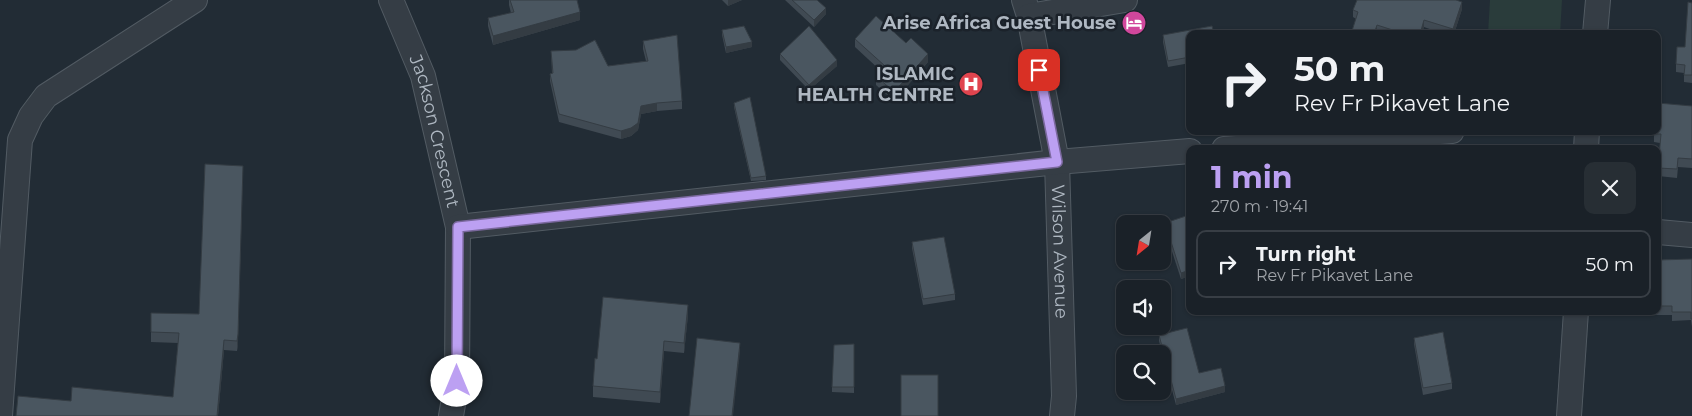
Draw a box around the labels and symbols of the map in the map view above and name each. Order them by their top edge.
hotel icon: Arise Africa Guest House [1121,10,1147,36]
place label: Arise Africa Guest House [882,12,1116,34]
pin [1018,49,1060,91]
street label: Jackson Crescent [404,51,464,210]
place label: ISLAMIC HEALTH CENTRE [797,63,954,106]
hospital icon: ISLAMIC HEALTH CENTRE [958,71,984,97]
street label: Wilson Avenue [1047,184,1073,319]
north arrow [1116,215,1171,270]
position arrow [430,354,482,406]

